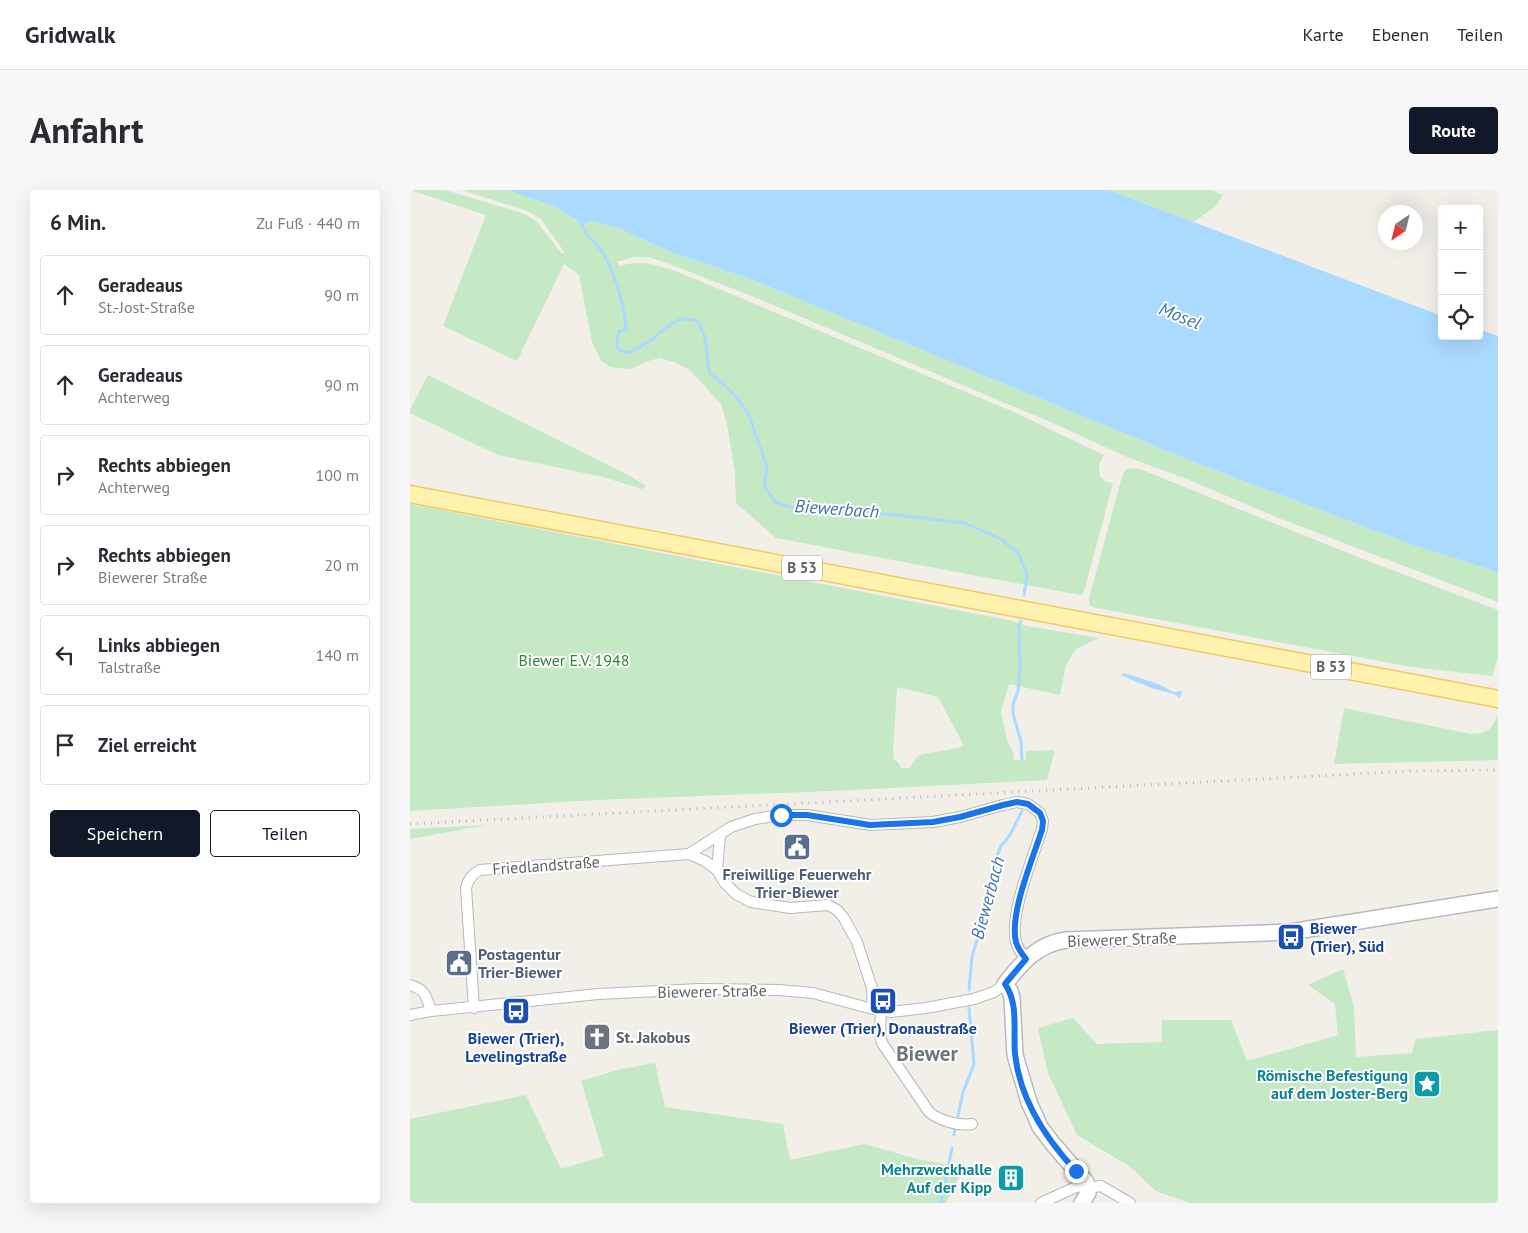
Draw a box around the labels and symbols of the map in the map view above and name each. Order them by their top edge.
north arrow [1378,205,1423,250]
water label: Mosel [1156,297,1205,334]
water label: Biewerbach [794,494,880,523]
road number: B 53 [782,556,822,580]
park label: Biewer E.V. 1948 [519,650,630,670]
road number: B 53 [1311,654,1351,680]
route start [770,804,793,827]
public building icon: Freiwillige Feuerwehr Trier-Biewer [782,832,812,862]
street label: Friedlandstraße [492,851,600,879]
water label: Biewerbach [965,854,1010,942]
place label: Freiwillige Feuerwehr Trier-Biewer [723,864,872,902]
place label: Biewer (Trier), Süd [1310,918,1384,956]
bus stop icon: Biewer (Trier), Süd [1276,922,1306,952]
street label: Biewerer Straße [1067,927,1177,951]
place label: Postagentur Trier-Biewer [478,944,562,982]
public building icon: Postagentur Trier-Biewer [444,948,474,978]
street label: Biewerer Straße [657,980,767,1002]
bus stop icon: Biewer (Trier), Donaustraße [868,986,898,1016]
bus stop icon: Biewer (Trier), Levelingstraße [501,996,531,1026]
place label: Biewer (Trier), Donaustraße [789,1018,977,1038]
church icon: St. Jakobus [582,1022,612,1052]
place label: St. Jakobus [616,1027,691,1047]
place label: Biewer (Trier), Levelingstraße [465,1028,567,1066]
district label: Biewer [896,1040,958,1067]
place label: Römische Befestigung auf dem Joster-Berg [1257,1065,1408,1103]
place icon: Römische Befestigung auf dem Joster-Berg [1412,1069,1442,1099]
place label: Mehrzweckhalle Auf der Kipp [881,1159,992,1197]
route end [1065,1160,1088,1183]
building icon: Mehrzweckhalle Auf der Kipp [996,1163,1026,1193]

